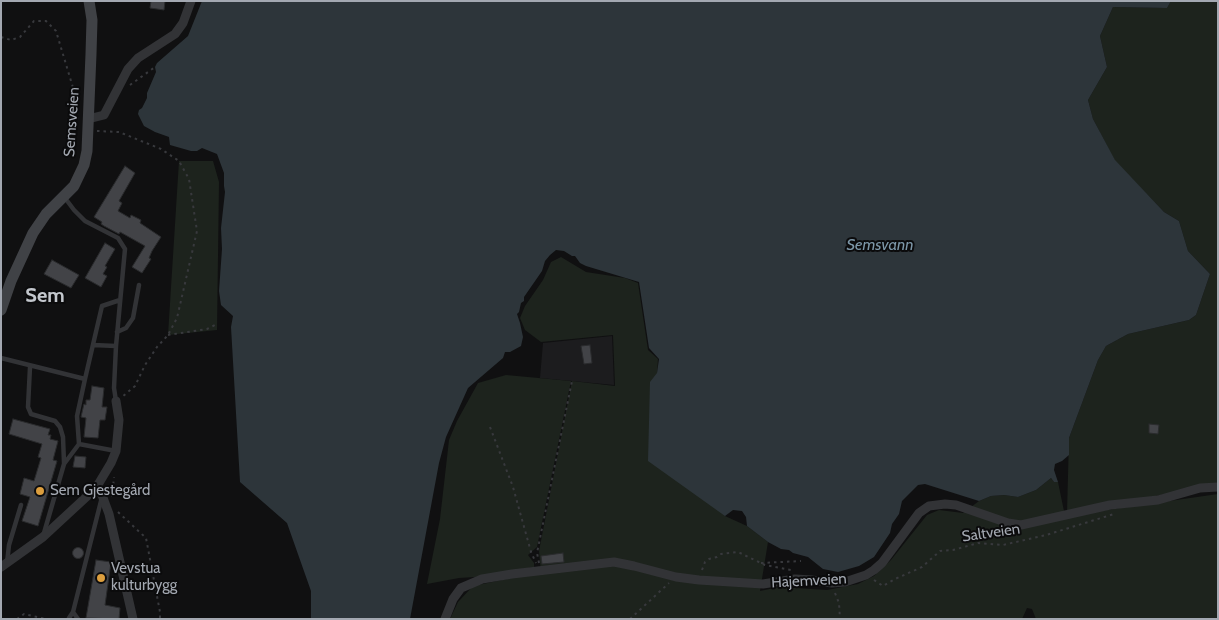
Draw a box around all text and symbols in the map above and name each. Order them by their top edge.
street label: Semsveien [61,86,83,158]
water label: Semsvann [846,235,914,255]
district label: Sem [25,284,65,308]
place label: Sem Gjestegård [50,482,150,500]
marker: Sem Gjestegård [34,485,46,497]
street label: Saltveien [961,520,1021,546]
place label: Vevstua kulturbygg [111,560,177,595]
street label: Hajemveien [771,570,847,592]
marker: Vevstua kulturbygg [95,572,107,584]

